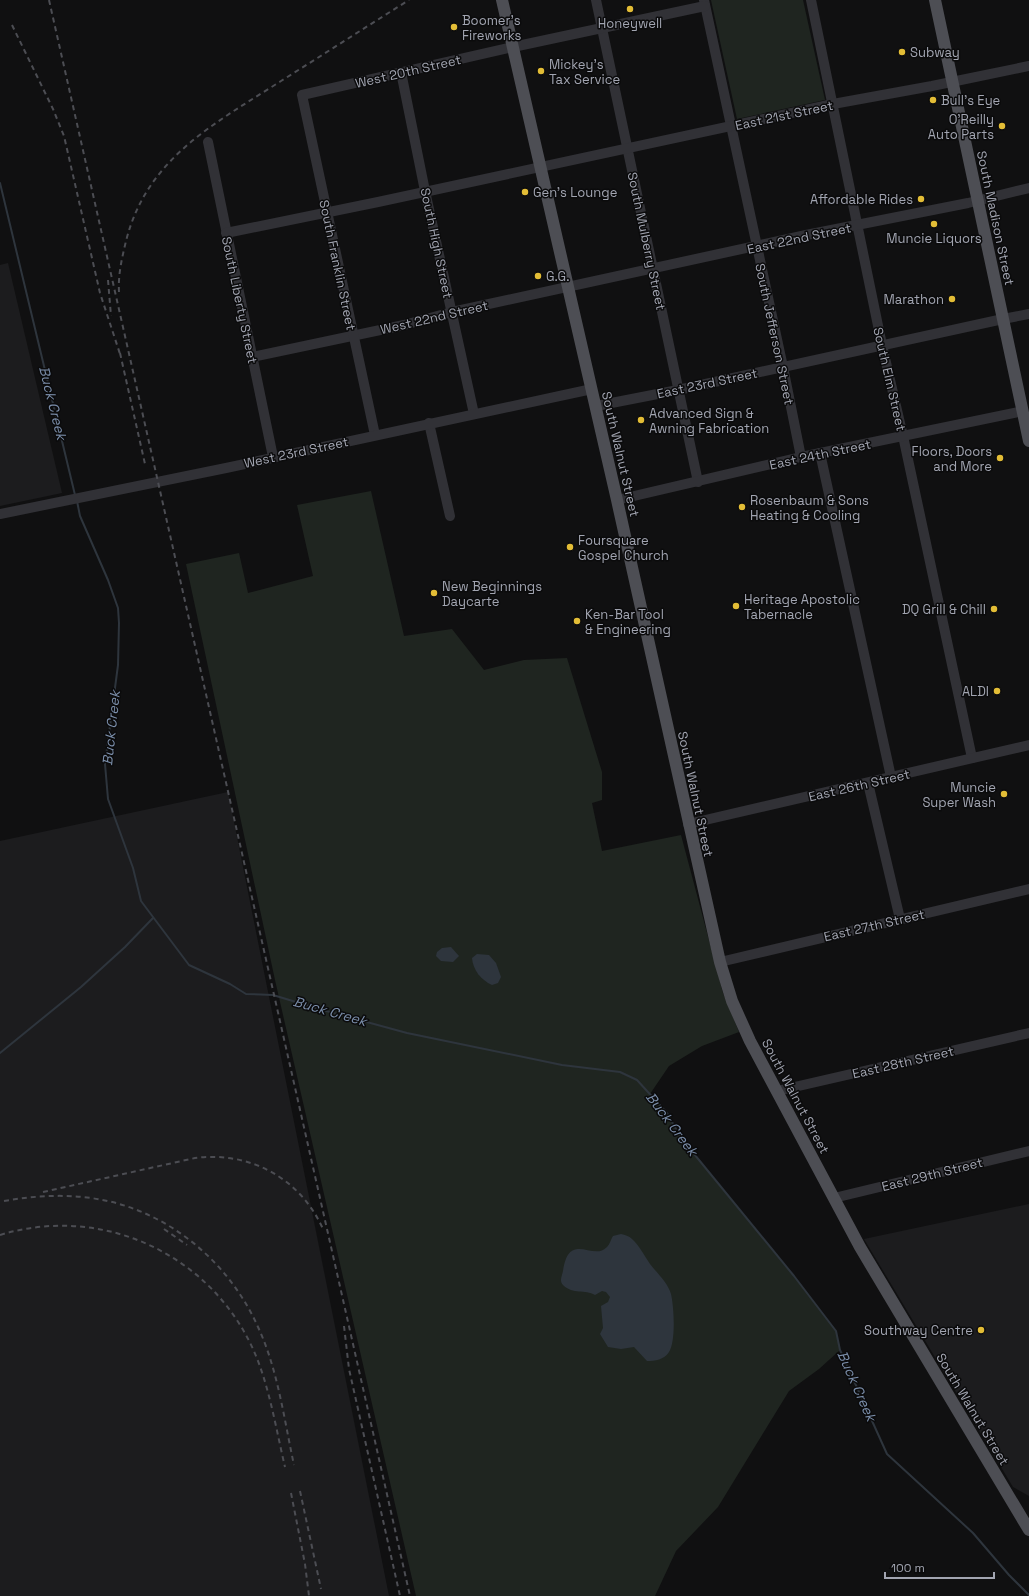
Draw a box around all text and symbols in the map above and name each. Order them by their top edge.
marker: Honeywell [625,4,635,14]
place label: Boomer's Fireworks [462,12,521,44]
place label: Honeywell [598,15,662,32]
marker: Boomer's Fireworks [449,22,459,32]
place label: Subway [910,44,960,61]
marker: Subway [897,47,907,57]
street label: West 20th Street [354,51,463,92]
place label: Mickey's Tax Service [549,56,620,88]
marker: Mickey's Tax Service [536,66,546,76]
place label: Bull's Eye [941,92,1000,109]
marker: Bull's Eye [928,95,938,105]
street label: East 21st Street [734,97,835,134]
place label: O'Reilly Auto Parts [928,111,994,143]
marker: O'Reilly Auto Parts [997,121,1007,131]
street label: South Madison Street [973,149,1018,287]
street label: South Mulberry Street [624,171,669,312]
place label: Gen's Lounge [533,184,617,201]
street label: South High Street [417,186,457,300]
marker: Gen's Lounge [520,187,530,197]
place label: Affordable Rides [810,191,913,208]
marker: Affordable Rides [916,194,926,204]
street label: South Franklin Street [315,198,360,332]
street label: East 22nd Street [746,219,853,258]
marker: Muncie Liquors [929,219,939,229]
place label: Muncie Liquors [886,230,982,247]
street label: South Liberty Street [218,235,261,365]
street label: South Jefferson Street [751,262,798,406]
place label: G.G. [546,268,569,285]
marker: G.G. [533,271,543,281]
place label: Marathon [884,291,944,308]
marker: Marathon [947,294,957,304]
street label: West 22nd Street [379,297,490,338]
street label: South Elm Street [869,326,910,433]
water label: Buck Creek [35,364,71,443]
street label: East 23rd Street [655,365,759,402]
street label: South Walnut Street [598,390,643,518]
place label: Advanced Sign & Awning Fabrication [649,405,769,437]
marker: Advanced Sign & Awning Fabrication [636,415,646,425]
street label: West 23rd Street [242,433,350,472]
street label: East 24th Street [768,435,872,474]
place label: Floors, Doors and More [912,443,992,475]
marker: Floors, Doors and More [995,453,1005,463]
place label: Rosenbaum & Sons Heating & Cooling [750,492,869,524]
marker: Rosenbaum & Sons Heating & Cooling [737,502,747,512]
place label: Foursquare Gospel Church [578,532,669,564]
marker: Foursquare Gospel Church [565,542,575,552]
place label: New Beginnings Daycarte [442,578,542,610]
marker: New Beginnings Daycarte [429,588,439,598]
place label: Heritage Apostolic Tabernacle [744,591,860,623]
marker: Heritage Apostolic Tabernacle [731,601,741,611]
place label: DQ Grill & Chill [902,601,986,618]
marker: DQ Grill & Chill [989,604,999,614]
place label: Ken-Bar Tool & Engineering [585,606,671,638]
marker: Ken-Bar Tool & Engineering [572,616,582,626]
place label: ALDI [962,683,989,700]
marker: ALDI [992,686,1002,696]
water label: Buck Creek [98,688,124,766]
street label: South Walnut Street [674,730,717,858]
street label: East 26th Street [807,766,912,805]
place label: Muncie Super Wash [922,779,996,811]
marker: Muncie Super Wash [999,789,1009,799]
street label: East 27th Street [822,906,926,945]
water label: Buck Creek [291,992,370,1030]
street label: South Walnut Street [758,1036,833,1157]
street label: East 28th Street [851,1043,956,1082]
water label: Buck Creek [642,1088,703,1161]
street label: East 29th Street [880,1154,984,1195]
place label: Southway Centre [864,1322,973,1339]
marker: Southway Centre [976,1325,986,1335]
water label: Buck Creek [833,1348,881,1425]
street label: South Walnut Street [932,1350,1013,1468]
scale bar [885,1554,994,1580]
text: 100 m [891,1560,925,1576]

